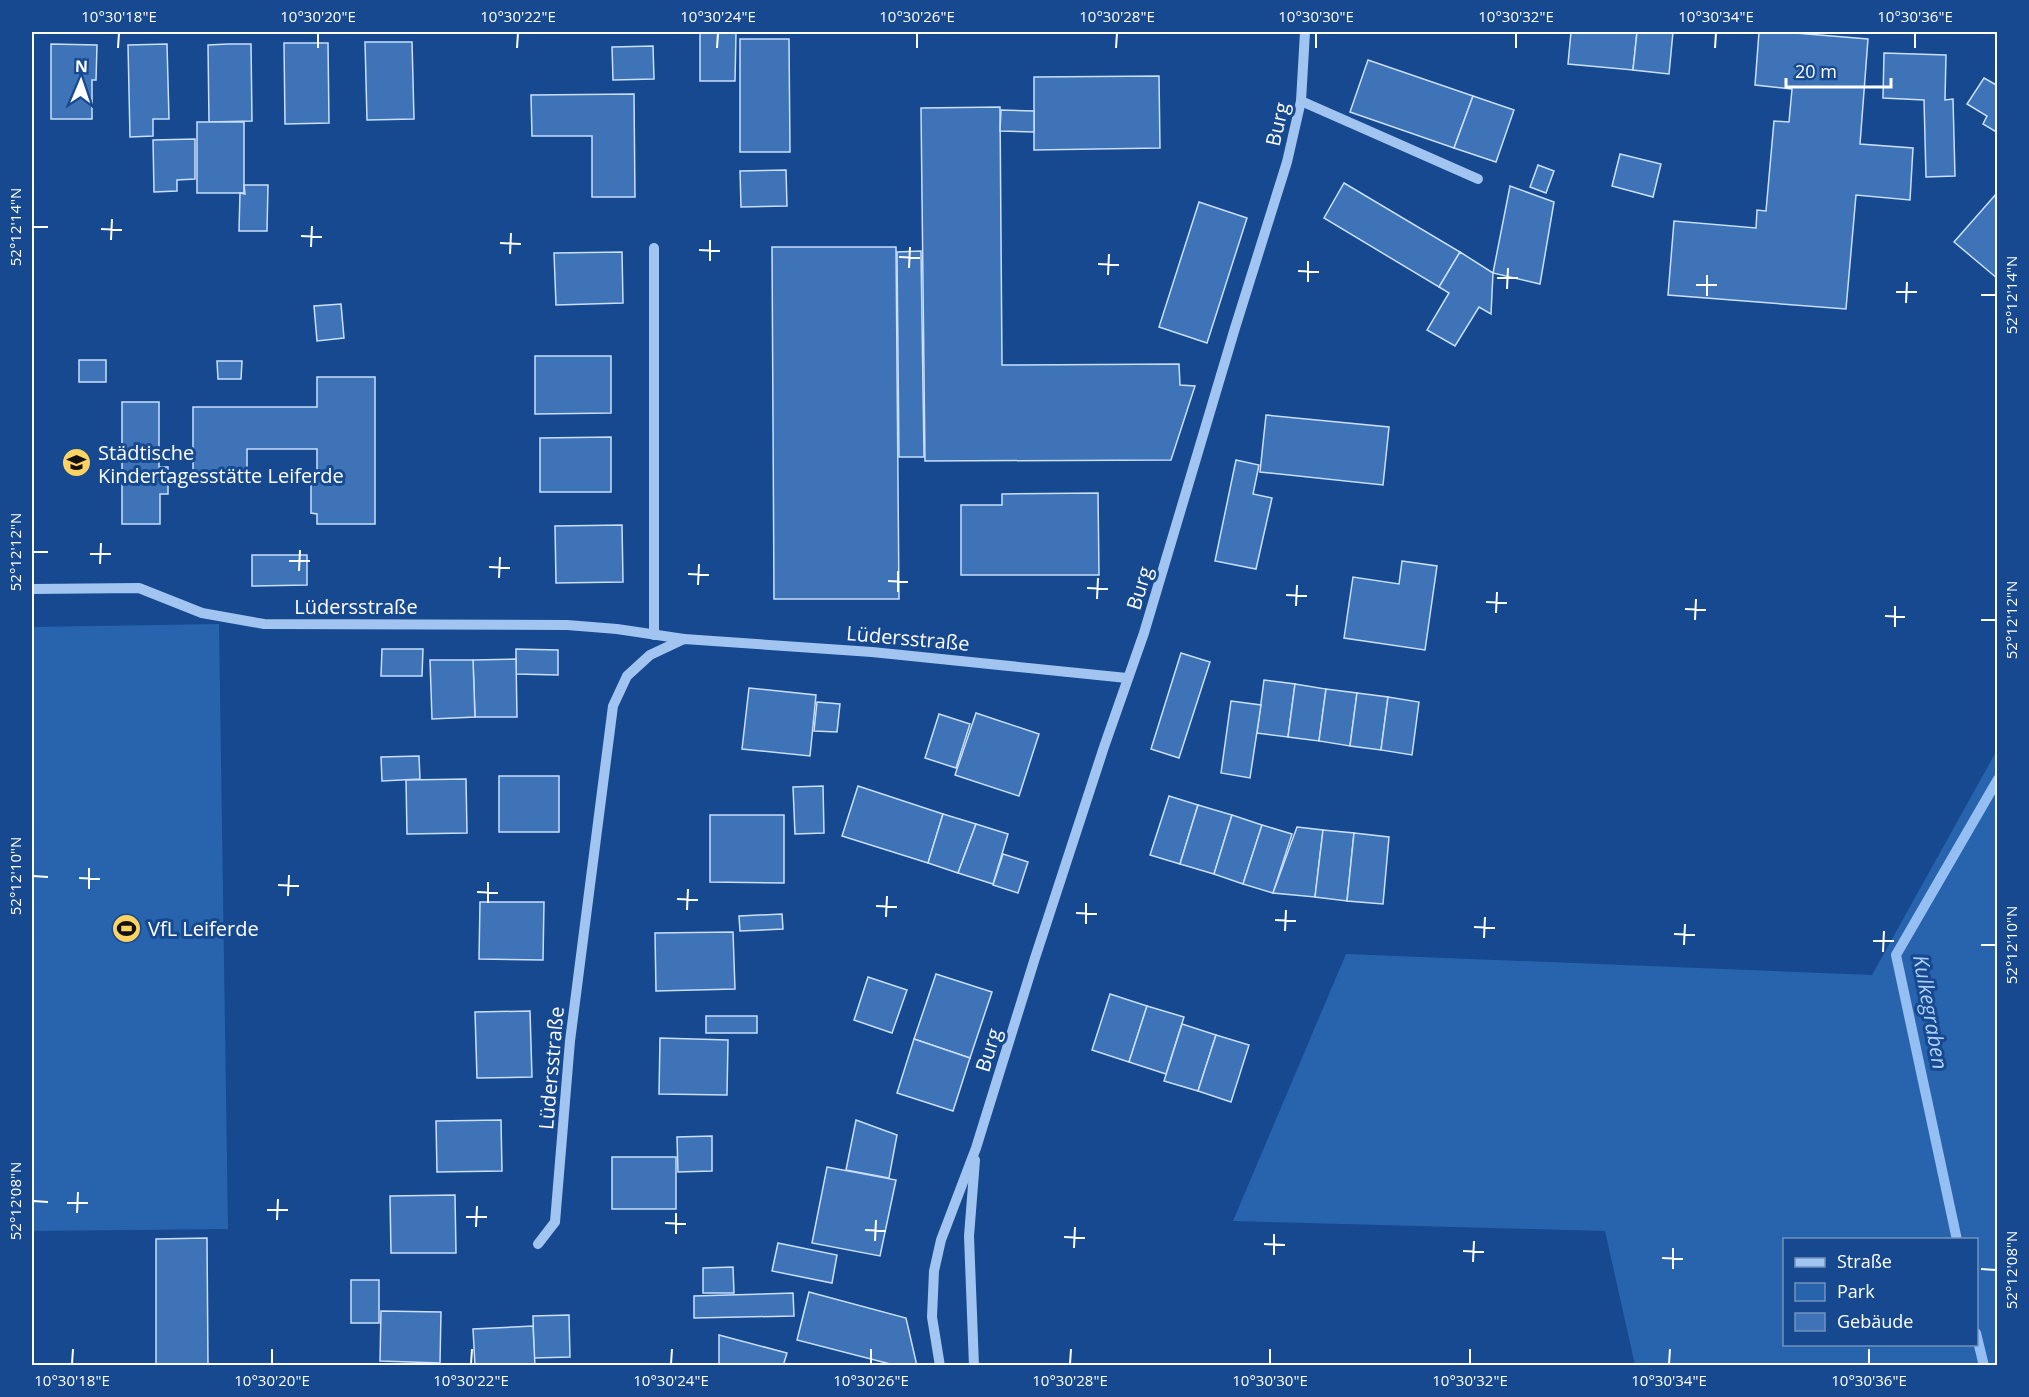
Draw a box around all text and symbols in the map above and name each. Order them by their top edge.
text: 10°30'18"E [81,6,157,26]
text: 10°30'20"E [280,6,356,26]
text: 10°30'22"E [480,6,556,26]
text: 10°30'24"E [680,6,756,26]
text: 10°30'26"E [879,6,955,26]
text: 10°30'28"E [1079,6,1155,26]
text: 10°30'30"E [1278,6,1354,26]
text: 10°30'32"E [1478,6,1554,26]
text: 10°30'34"E [1678,6,1754,26]
text: 10°30'36"E [1877,6,1953,26]
north arrow [51,51,111,111]
scale bar [1786,51,1891,89]
text: N [75,55,88,77]
text: 20 m [1795,59,1837,83]
street label: Burg [1259,99,1295,149]
text: 52°12'14"N [5,188,25,266]
text: 52°12'14"N [2001,256,2021,334]
place label: Städtische Kindertagesstätte Leiferde [98,439,344,489]
school or university icon: Städtische Kindertagesstätte Leiferde [61,447,93,479]
text: 52°12'12"N [5,513,25,591]
street label: Burg [1120,563,1158,613]
text: 52°12'12"N [2001,581,2021,659]
street label: Lüdersstraße [294,593,418,620]
street label: Lüdersstraße [845,619,971,657]
text: 52°12'10"N [5,837,25,915]
text: 52°12'10"N [2001,906,2021,984]
sports icon: VfL Leiferde [111,912,143,944]
place label: VfL Leiferde [148,915,259,942]
water label: Kulkegraben [1907,953,1955,1071]
street label: Lüdersstraße [532,1005,570,1131]
street label: Burg [969,1025,1007,1075]
text: 52°12'08"N [5,1162,25,1240]
text: 52°12'08"N [2001,1231,2021,1309]
legend [1783,1238,1978,1346]
text: Straße [1837,1249,1892,1273]
text: Park [1837,1279,1875,1303]
text: Gebäude [1837,1309,1913,1333]
text: 10°30'18"E [34,1370,110,1390]
text: 10°30'20"E [234,1370,310,1390]
text: 10°30'22"E [433,1370,509,1390]
text: 10°30'24"E [633,1370,709,1390]
text: 10°30'26"E [833,1370,909,1390]
text: 10°30'28"E [1032,1370,1108,1390]
text: 10°30'30"E [1232,1370,1308,1390]
text: 10°30'32"E [1432,1370,1508,1390]
text: 10°30'34"E [1631,1370,1707,1390]
text: 10°30'36"E [1831,1370,1907,1390]

